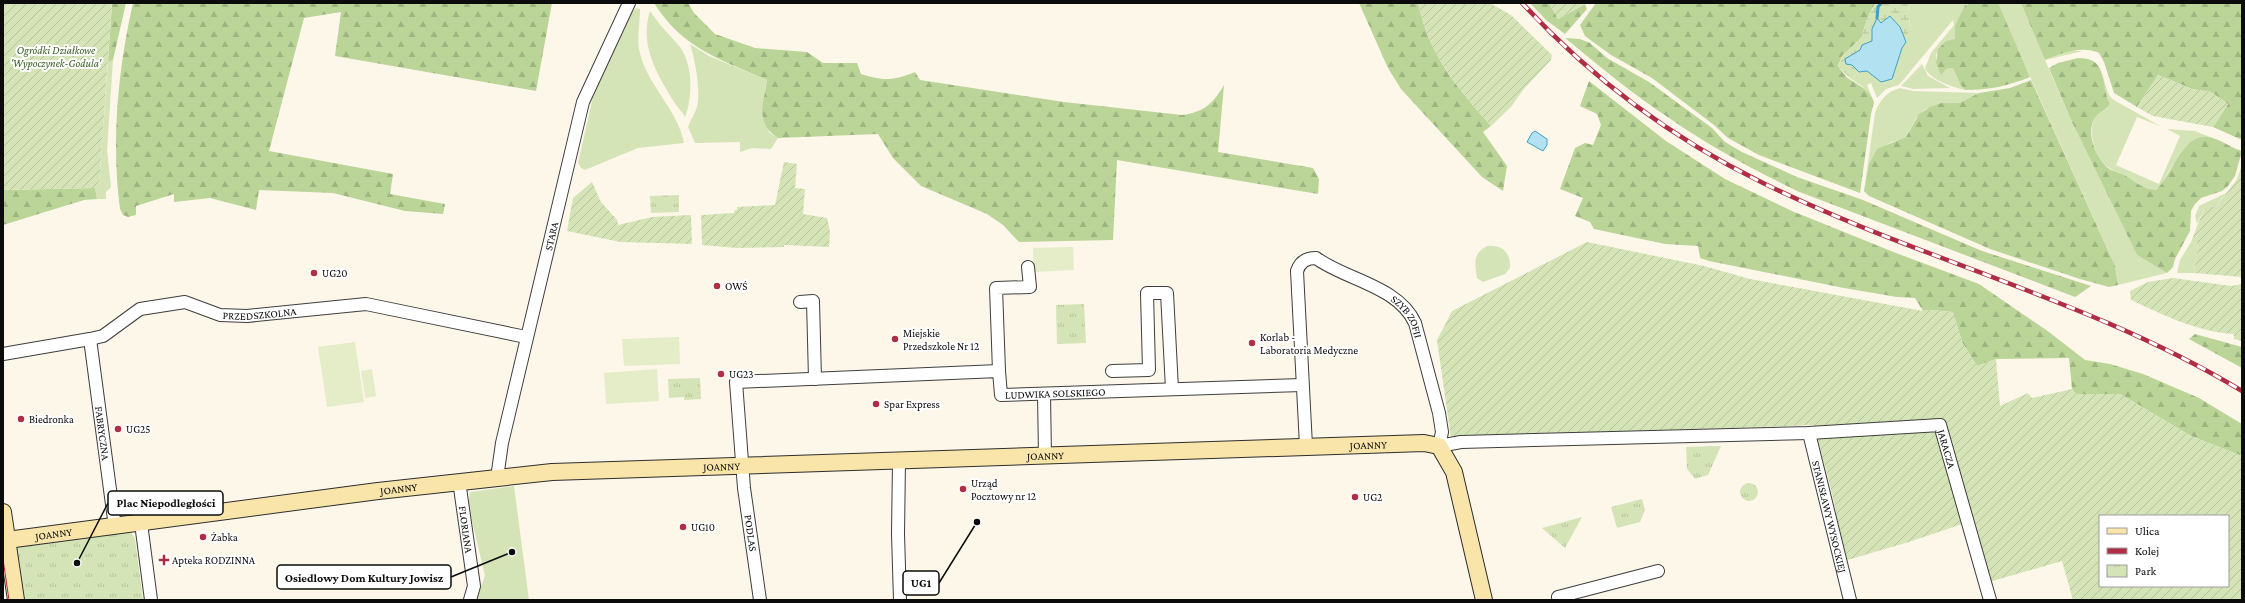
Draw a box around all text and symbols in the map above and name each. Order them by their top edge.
park label: Ogródki Działkowe 'Wypoczynek-Godula' [11,44,102,70]
street label: STARA [542,220,561,252]
place label: UG20 [322,267,348,279]
marker: UG20 [309,268,319,278]
place label: OWŚ [725,280,747,292]
marker: OWŚ [712,281,722,291]
street label: SZYB ZOFII [1389,292,1425,339]
street label: PRZEDSZKOLNA [222,305,298,322]
place label: Miejskie Przedszkole Nr 12 [903,327,979,352]
place label: Korlab - Laboratoria Medyczne [1260,331,1358,357]
marker: Miejskie Przedszkole Nr 12 [890,334,900,344]
marker: Korlab - Laboratoria Medyczne [1247,338,1257,348]
place label: UG23 [729,368,754,380]
marker: UG23 [716,369,726,379]
street label: LUDWIKA SOLSKIEGO [1005,386,1106,401]
place label: Spar Express [884,398,940,411]
marker: Spar Express [871,399,881,409]
street label: FABRYCZNA [93,405,112,462]
place label: Biedronka [29,413,74,425]
marker: Biedronka [16,414,26,424]
place label: UG25 [126,423,151,435]
marker: UG25 [113,424,123,434]
street label: JARACZA [1934,427,1958,470]
street label: JOANNY [1349,438,1387,453]
street label: JOANNY [1026,449,1064,463]
street label: STANISŁAWY WYSOCKIEJ [1810,459,1849,574]
street label: JOANNY [702,460,741,474]
place label: Urząd Pocztowy nr 12 [971,477,1036,503]
street label: JOANNY [379,481,418,498]
marker: Urząd Pocztowy nr 12 [958,484,968,494]
callout: Plac Niepodległości [108,491,223,515]
place label: UG2 [1363,491,1382,503]
marker: UG2 [1350,492,1360,502]
text: Plac Niepodległości [117,496,216,510]
street label: FLORIANA [457,505,475,555]
street label: PODLAS [742,514,760,552]
legend [2099,515,2229,587]
place label: UG10 [691,521,715,533]
marker: UG10 [678,522,688,532]
text: Ulica [2135,524,2160,538]
street label: JOANNY [33,525,73,543]
place label: Żabka [211,531,238,543]
marker: Żabka [198,532,208,542]
text: Kolej [2135,544,2159,558]
place label: Apteka RODZINNA [172,554,256,567]
marker: Apteka RODZINNA [159,555,169,565]
text: Park [2135,564,2157,578]
callout: Osiedlowy Dom Kultury Jowisz [277,565,451,589]
text: Osiedlowy Dom Kultury Jowisz [285,571,444,585]
callout: UG1 [903,571,939,595]
text: UG1 [911,576,932,590]

